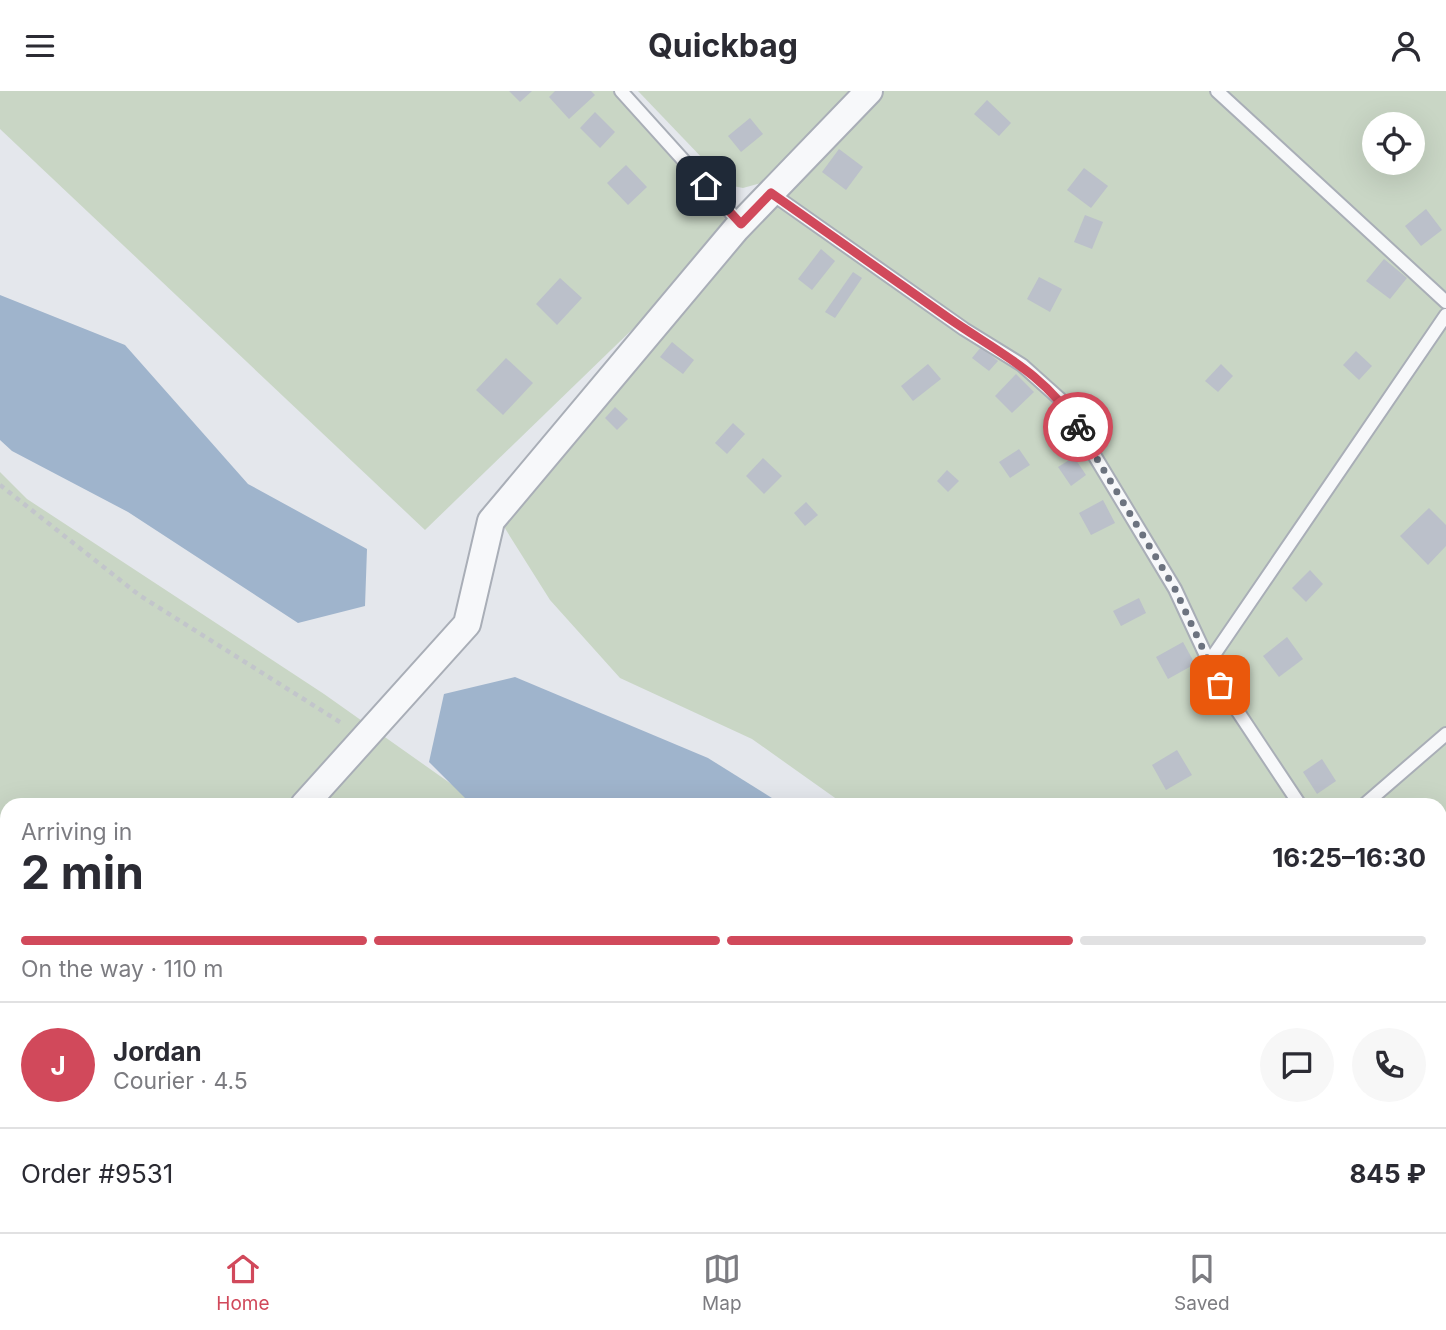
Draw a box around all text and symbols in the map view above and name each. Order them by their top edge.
text: Quickbag [648,26,798,65]
icon: menu [21,27,59,65]
icon: person [1387,27,1425,65]
map controls [1362,112,1425,175]
button: locate [1362,112,1425,175]
pin [676,156,736,216]
icon: home [687,167,725,205]
courier [1043,392,1113,462]
icon: bike [1059,408,1097,446]
pin [1190,655,1250,715]
icon: bag [1201,666,1239,704]
text: Arriving in [21,818,132,846]
text: 16:25–16:30 [1272,842,1426,873]
text: 2 min [21,844,144,900]
text: On the way · 110 m [21,955,223,983]
button: chat [1260,1028,1334,1102]
button: phone [1352,1028,1426,1102]
text: Jordan [113,1036,202,1067]
text: J [50,1050,66,1081]
text: Courier · 4.5 [113,1067,248,1095]
text: Order #9531 [21,1158,173,1189]
text: 845 ₽ [1349,1158,1426,1189]
tab: Home [216,1250,270,1315]
tab: Map [702,1250,742,1315]
tab: Saved [1174,1250,1230,1315]

